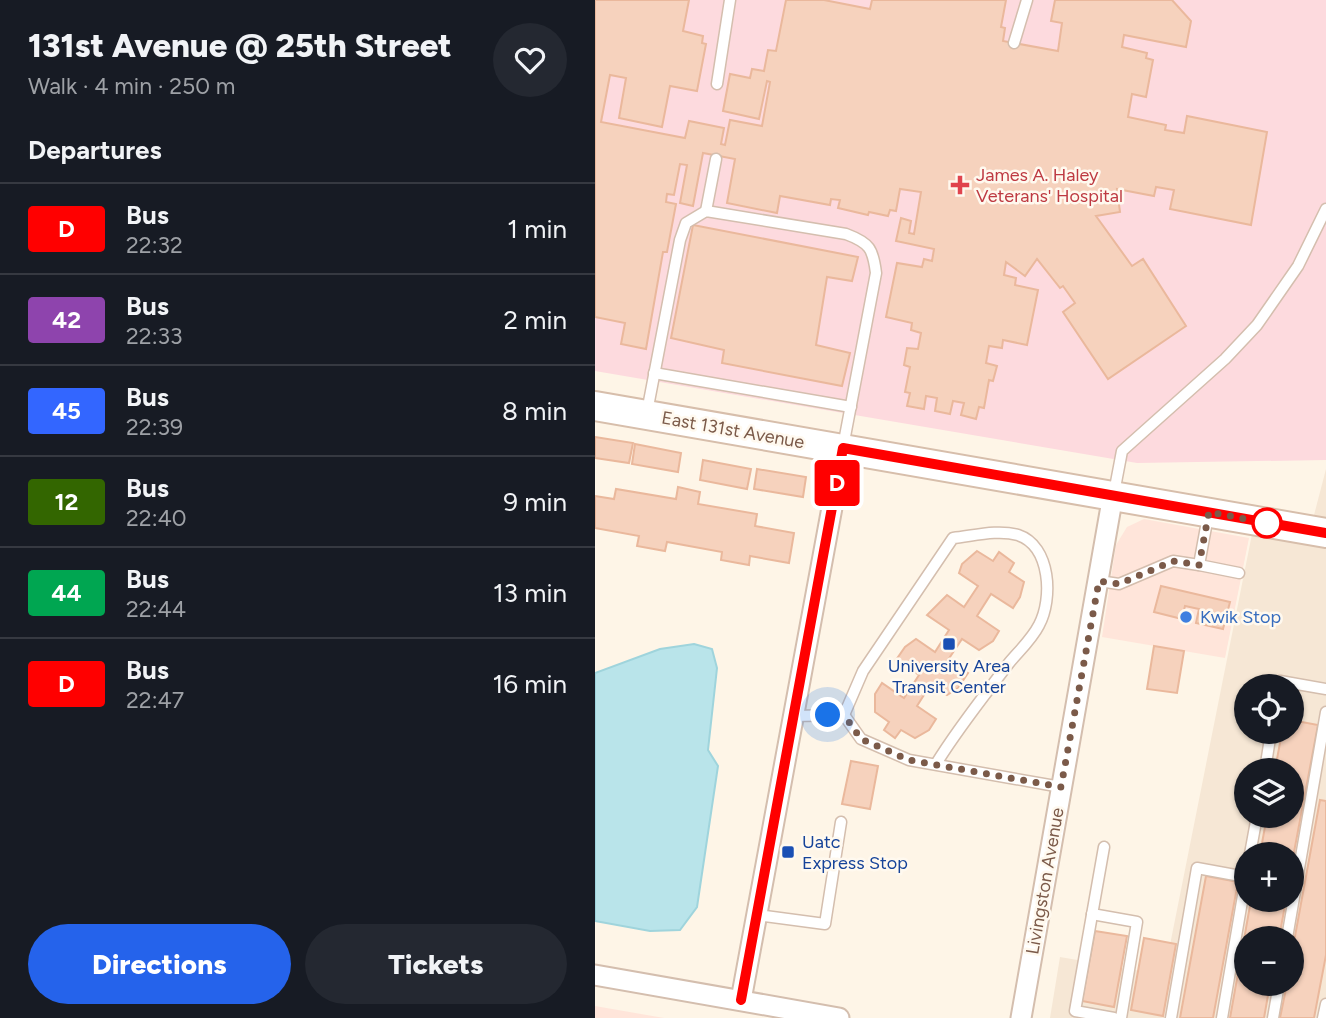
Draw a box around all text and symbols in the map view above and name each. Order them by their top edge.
button: heart [493,23,567,97]
text: 131st Avenue @ 25th Street [28,26,452,65]
text: Walk · 4 min · 250 m [28,72,235,100]
text: Departures [28,134,162,166]
place label: James A. Haley Veterans' Hospital [976,164,1123,207]
marker: James A. Haley Veterans' Hospital [950,175,970,195]
text: Bus [126,199,169,231]
text: 1 min [507,213,567,245]
text: D [58,214,75,243]
text: 22:32 [126,231,183,259]
text: Bus [126,290,169,322]
text: 2 min [503,304,567,336]
text: 42 [52,305,81,334]
text: 22:33 [126,322,183,350]
text: Bus [126,381,169,413]
text: 8 min [502,395,567,427]
text: 45 [52,396,81,425]
street label: East 131st Avenue [660,407,806,453]
text: 22:39 [126,413,183,441]
line badge: D [814,460,860,506]
text: D [829,468,845,497]
text: Bus [126,472,169,504]
text: 9 min [503,486,567,518]
text: 12 [54,487,79,516]
text: 22:40 [126,504,187,532]
unlabelled marker [1252,508,1282,538]
text: Bus [126,563,169,595]
text: 13 min [493,577,567,609]
text: 44 [51,578,82,607]
text: 22:44 [126,595,186,623]
place label: Kwik Stop [1200,606,1281,628]
marker: Kwik Stop [1178,609,1194,625]
marker: University Area Transit Center [941,636,957,652]
text: Bus [126,654,169,686]
place label: University Area Transit Center [888,655,1010,698]
text: 16 min [492,668,567,700]
text: D [58,669,75,698]
map controls [1234,674,1304,996]
button: locate [1234,674,1304,744]
text: 22:47 [126,686,184,714]
your location [810,697,845,732]
button: layers [1234,758,1304,828]
street label: Livingston Avenue [1021,806,1069,956]
place label: Uatc Express Stop [802,831,908,874]
button: + [1234,842,1304,912]
marker: Uatc Express Stop [780,844,796,860]
button: Directions [28,924,291,1004]
button: Tickets [305,924,567,1004]
button: − [1234,926,1304,996]

